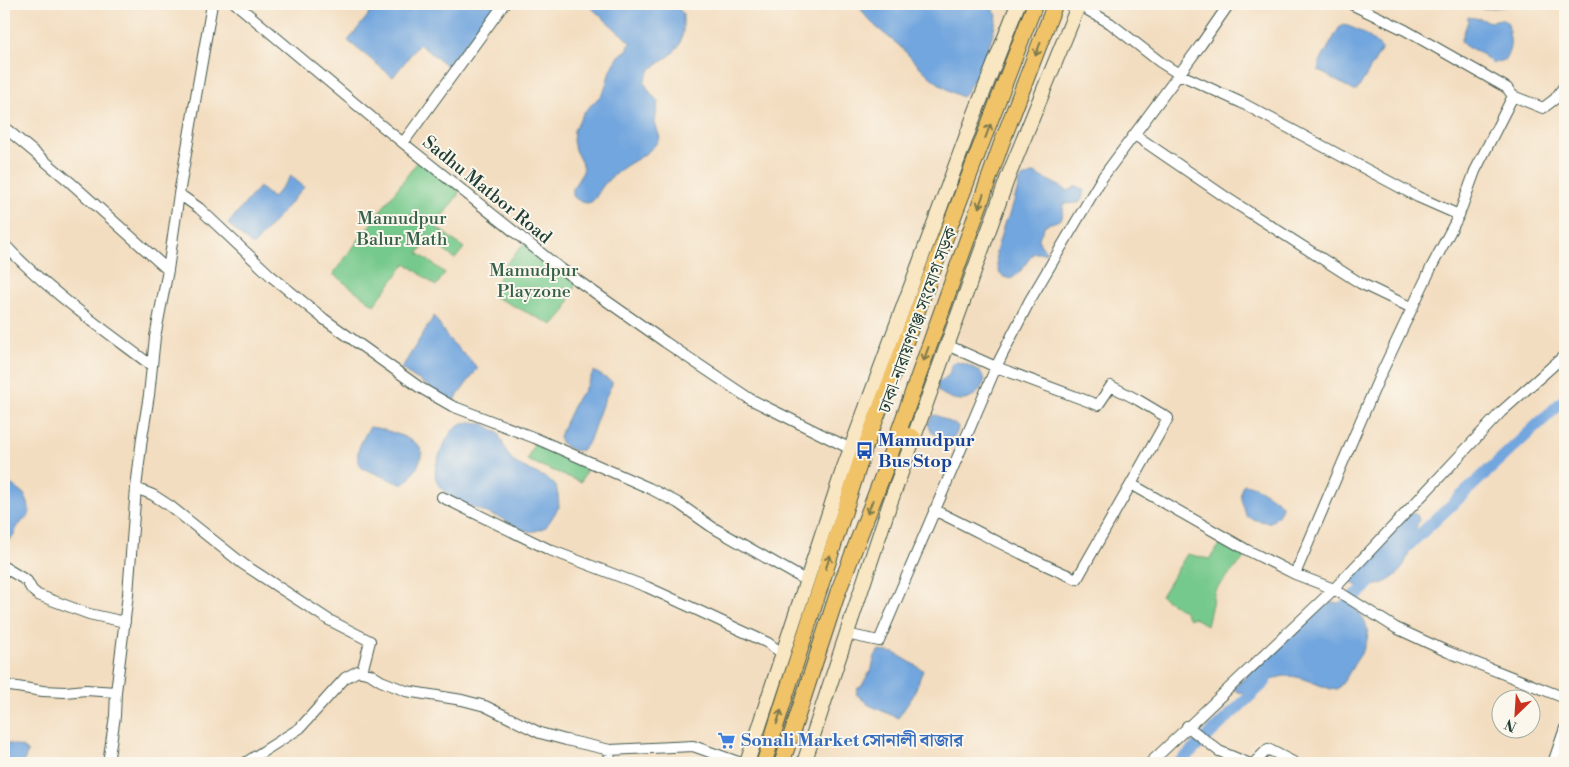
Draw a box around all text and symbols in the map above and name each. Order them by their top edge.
one-way arrow [1033,41,1042,56]
one-way arrow [984,123,993,138]
street label: Sadhu Matbor Road [418,131,557,250]
one-way arrow [976,193,985,209]
park label: Mamudpur Balur Math [355,207,448,251]
street label: ঢাকা-নারায়ণগঞ্জ সংযোগ সড়ক [873,223,963,417]
park label: Mamudpur Playzone [489,259,579,303]
one-way arrow [921,346,930,361]
place label: Mamudpur Bus Stop [878,429,975,473]
bus stop icon: Mamudpur Bus Stop [854,440,874,460]
one-way arrow [865,499,874,514]
one-way arrow [824,555,833,570]
north arrow [1492,690,1542,740]
one-way arrow [775,709,785,725]
text: N [1502,714,1520,735]
place label: Sonali Market সোনালী বাজার [741,729,964,752]
supermarket icon: Sonali Market সোনালী বাজার [717,730,737,750]

